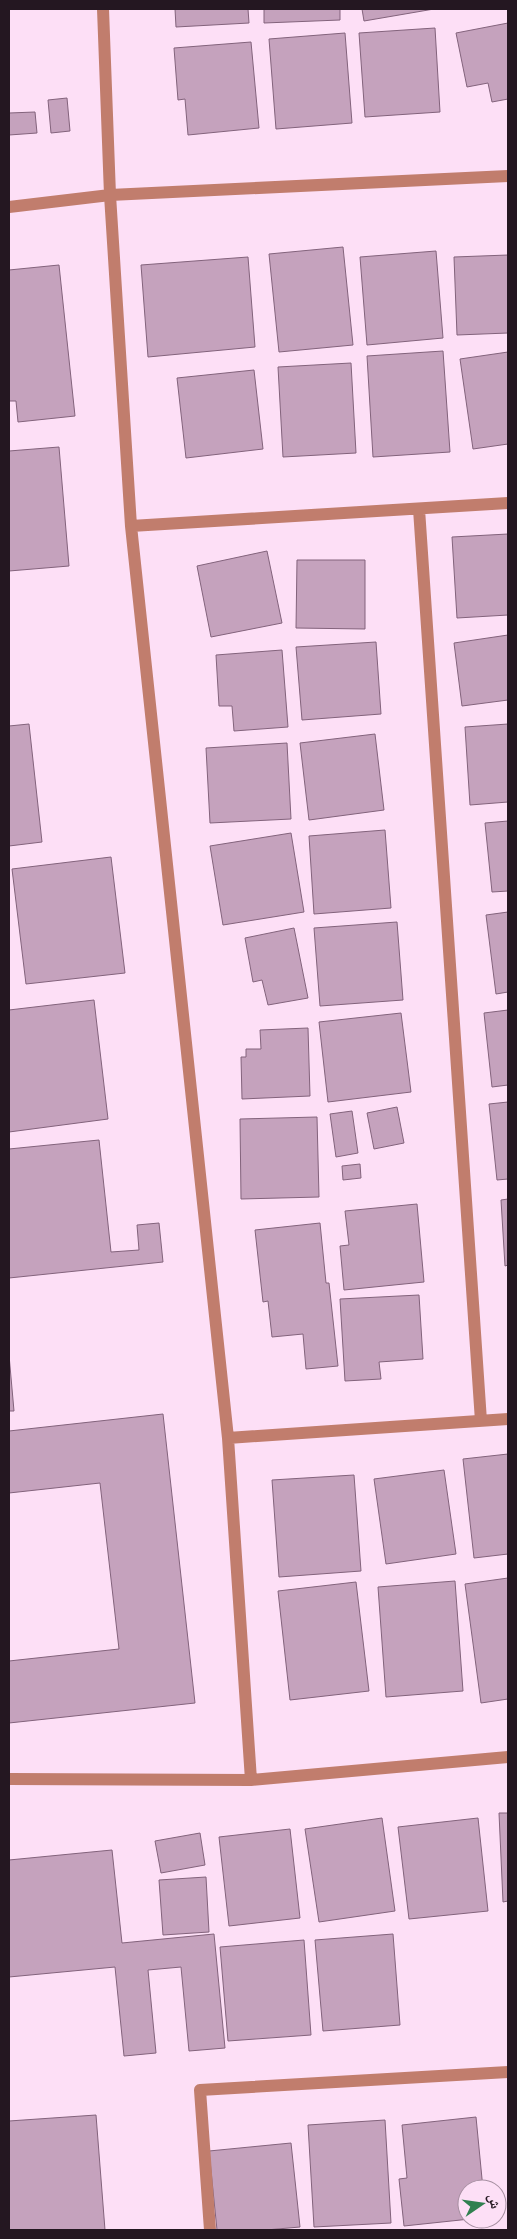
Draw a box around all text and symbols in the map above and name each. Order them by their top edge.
north arrow [457,2179,507,2229]
text: ش [484,2192,505,2210]

